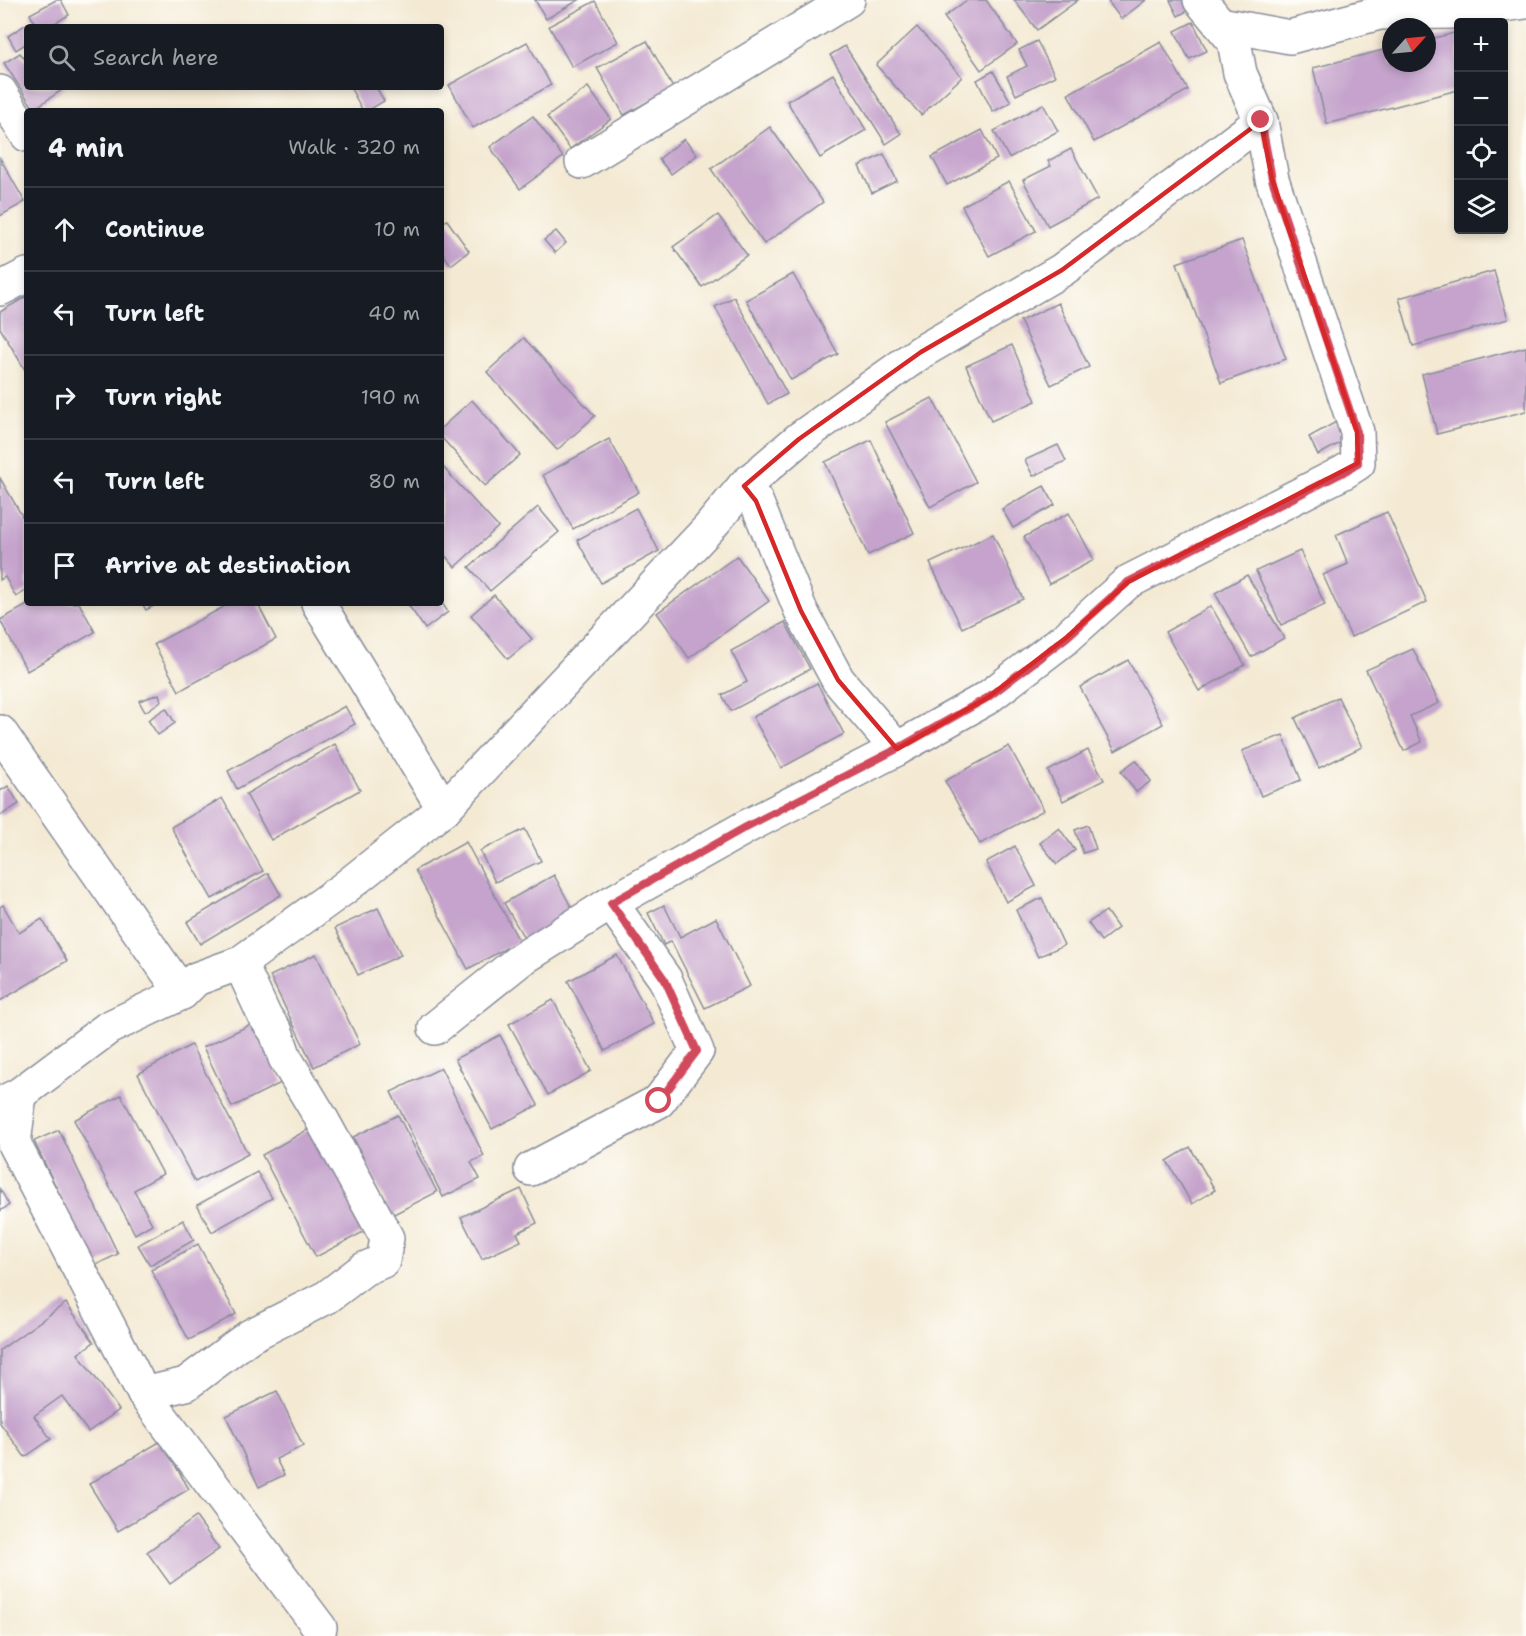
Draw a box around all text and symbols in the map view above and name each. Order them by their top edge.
north arrow [1382,18,1436,72]
map controls [1454,18,1508,234]
button: + [1454,18,1508,72]
search box [24,24,444,90]
icon: search [45,41,78,74]
text: Search here [93,43,219,72]
button: − [1454,72,1508,126]
route end [1247,106,1273,132]
button: locate [1454,126,1508,180]
text: 4 min [48,130,124,165]
text: Walk · 320 m [288,134,420,160]
button: layers [1454,180,1508,234]
icon: ahead [48,213,81,246]
text: Continue [105,215,205,244]
text: 10 m [374,216,420,242]
icon: left [48,297,81,330]
text: Turn left [105,299,204,328]
text: 40 m [368,300,420,326]
icon: right [48,381,81,414]
text: Turn right [105,383,222,412]
text: 190 m [361,384,420,410]
icon: left [48,465,81,498]
text: Turn left [105,467,204,496]
text: 80 m [368,468,420,494]
icon: arrive [48,549,81,582]
text: Arrive at destination [105,551,351,580]
route start [645,1087,671,1113]

